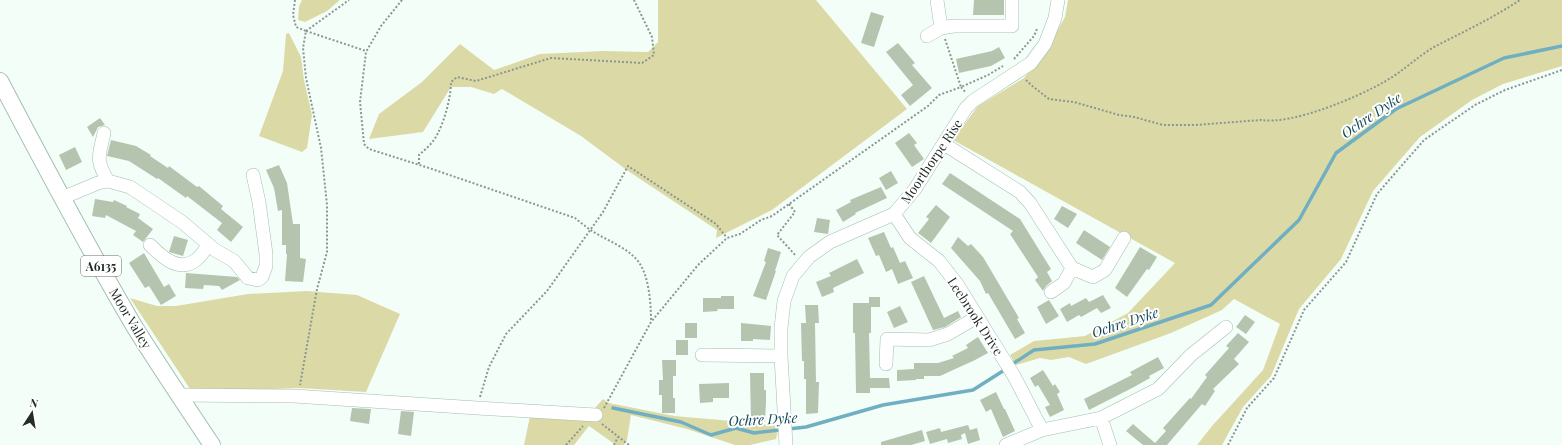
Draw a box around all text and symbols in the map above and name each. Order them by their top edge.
water label: Ochre Dyke [1337,88,1405,142]
street label: Moorthorpe Rise [896,115,966,206]
road number: A6135 [81,256,121,276]
street label: Leebrook Drive [944,274,1008,359]
street label: Moor Valley [106,285,156,352]
water label: Ochre Dyke [1089,302,1161,342]
north arrow [12,393,52,433]
text: N [29,395,40,411]
water label: Ochre Dyke [728,408,798,430]

